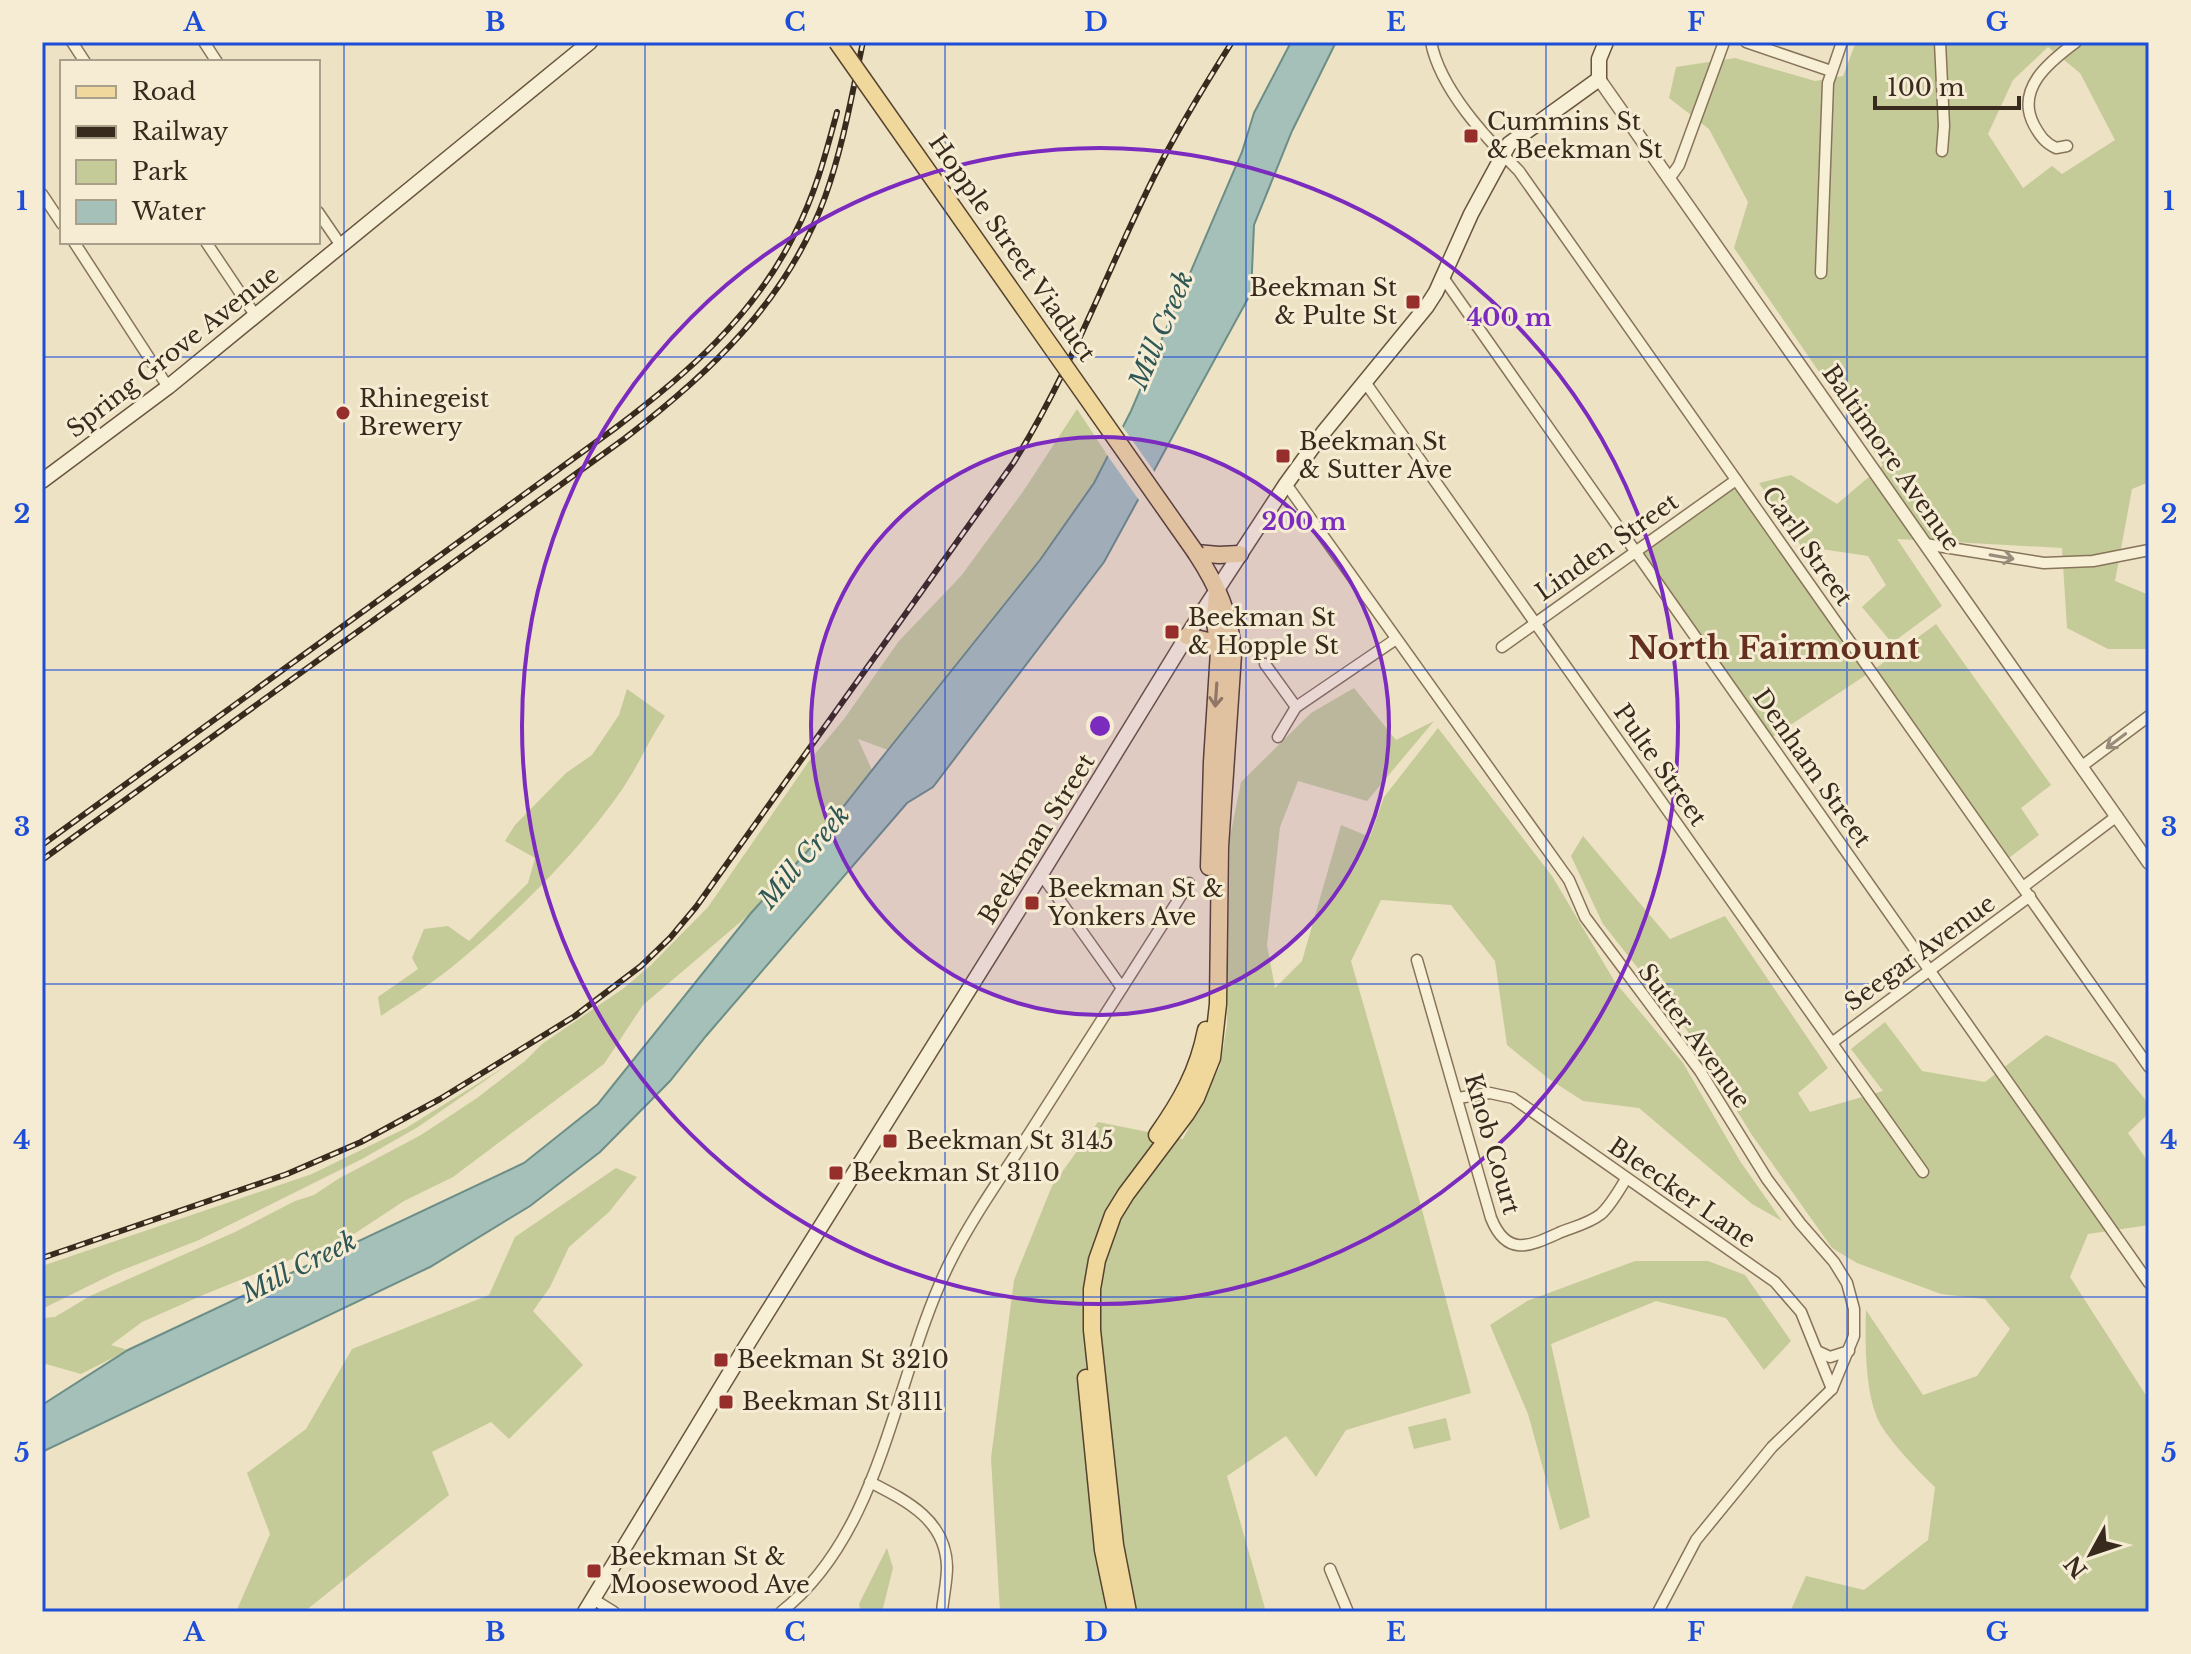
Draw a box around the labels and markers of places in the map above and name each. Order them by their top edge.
place label: Cummins St & Beekman St [1487,107,1663,164]
marker: Cummins St & Beekman St [1462,127,1480,145]
place label: Beekman St & Pulte St [1249,273,1397,330]
marker: Beekman St & Pulte St [1404,293,1422,311]
place label: Rhinegeist Brewery [359,384,489,441]
marker: Rhinegeist Brewery [334,404,352,422]
place label: Beekman St & Sutter Ave [1299,427,1452,484]
marker: Beekman St & Sutter Ave [1274,447,1292,465]
place label: Beekman St & Hopple St [1188,603,1339,660]
marker: Beekman St & Hopple St [1163,623,1181,641]
centre of rings [1086,712,1114,740]
place label: Beekman St & Yonkers Ave [1047,874,1224,931]
marker: Beekman St & Yonkers Ave [1023,894,1041,912]
place label: Beekman St 3145 [906,1126,1114,1155]
marker: Beekman St 3145 [881,1132,899,1150]
place label: Beekman St 3110 [852,1158,1060,1187]
marker: Beekman St 3110 [827,1164,845,1182]
place label: Beekman St 3210 [737,1345,949,1374]
marker: Beekman St 3210 [712,1351,730,1369]
place label: Beekman St 3111 [742,1387,943,1416]
marker: Beekman St 3111 [717,1393,735,1411]
place label: Beekman St & Moosewood Ave [610,1542,810,1599]
marker: Beekman St & Moosewood Ave [585,1562,603,1580]

